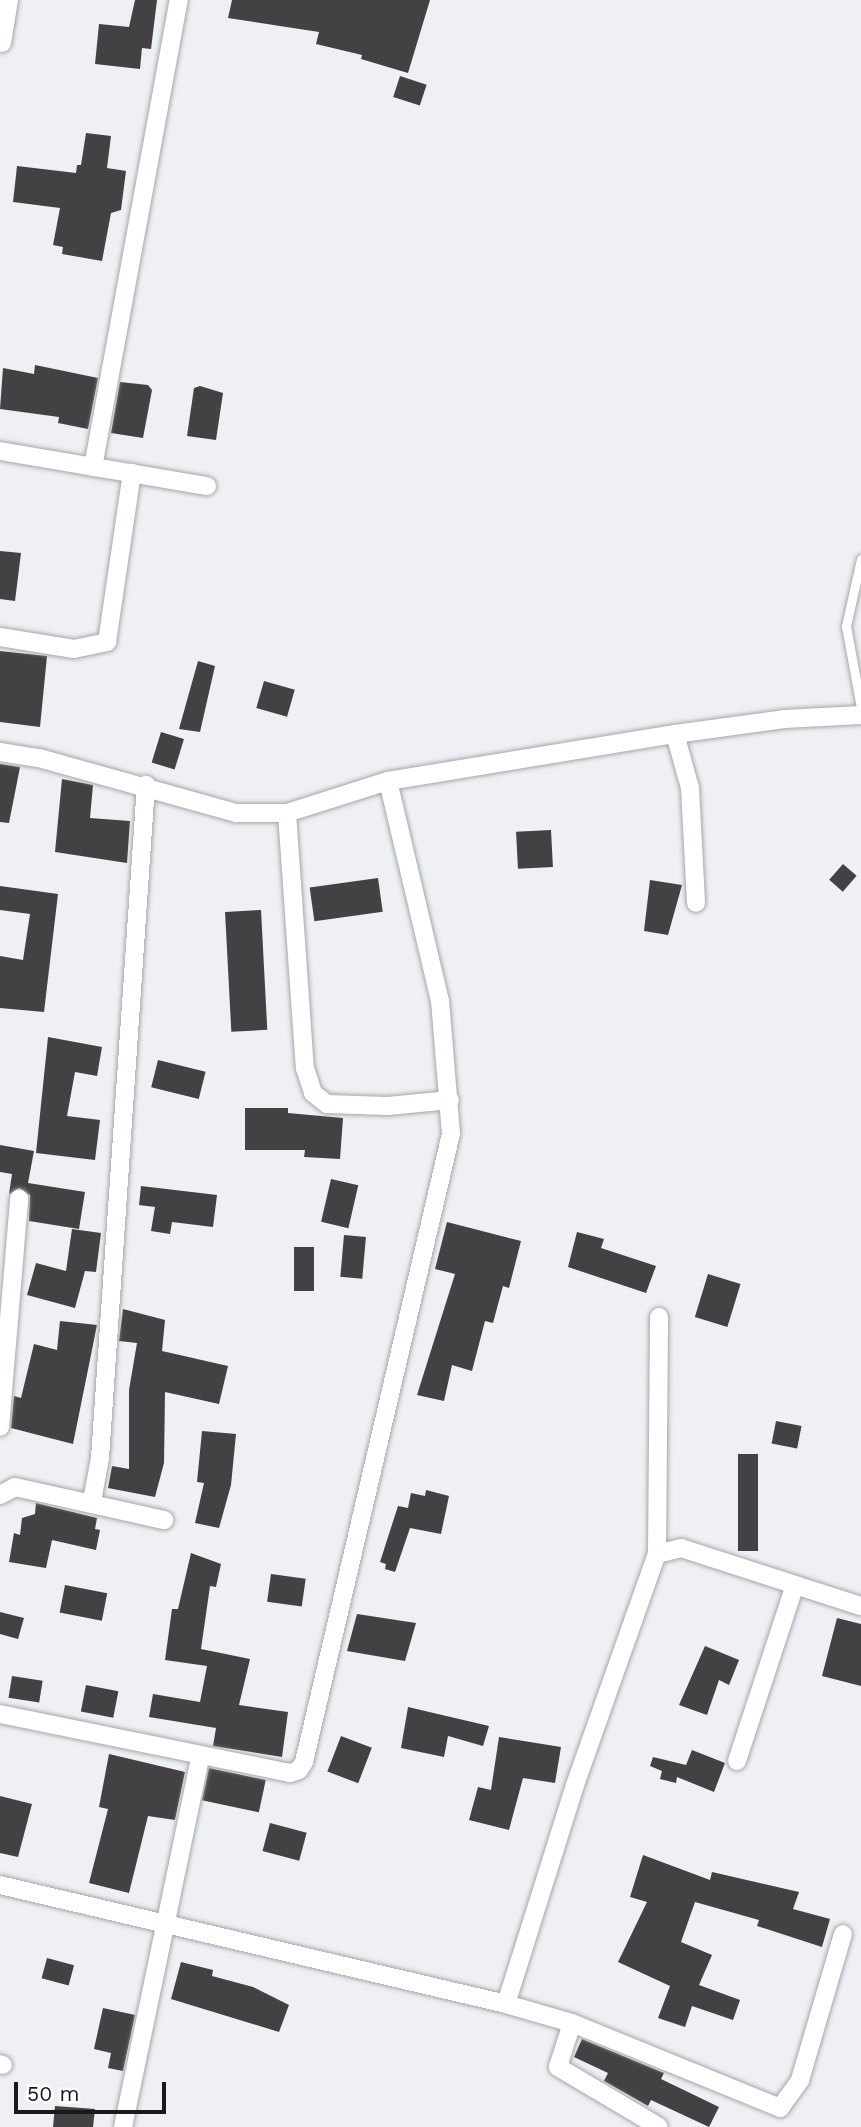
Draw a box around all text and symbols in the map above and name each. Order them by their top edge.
scale bar [18,2068,170,2112]
text: 50 m [27,2081,79,2106]

